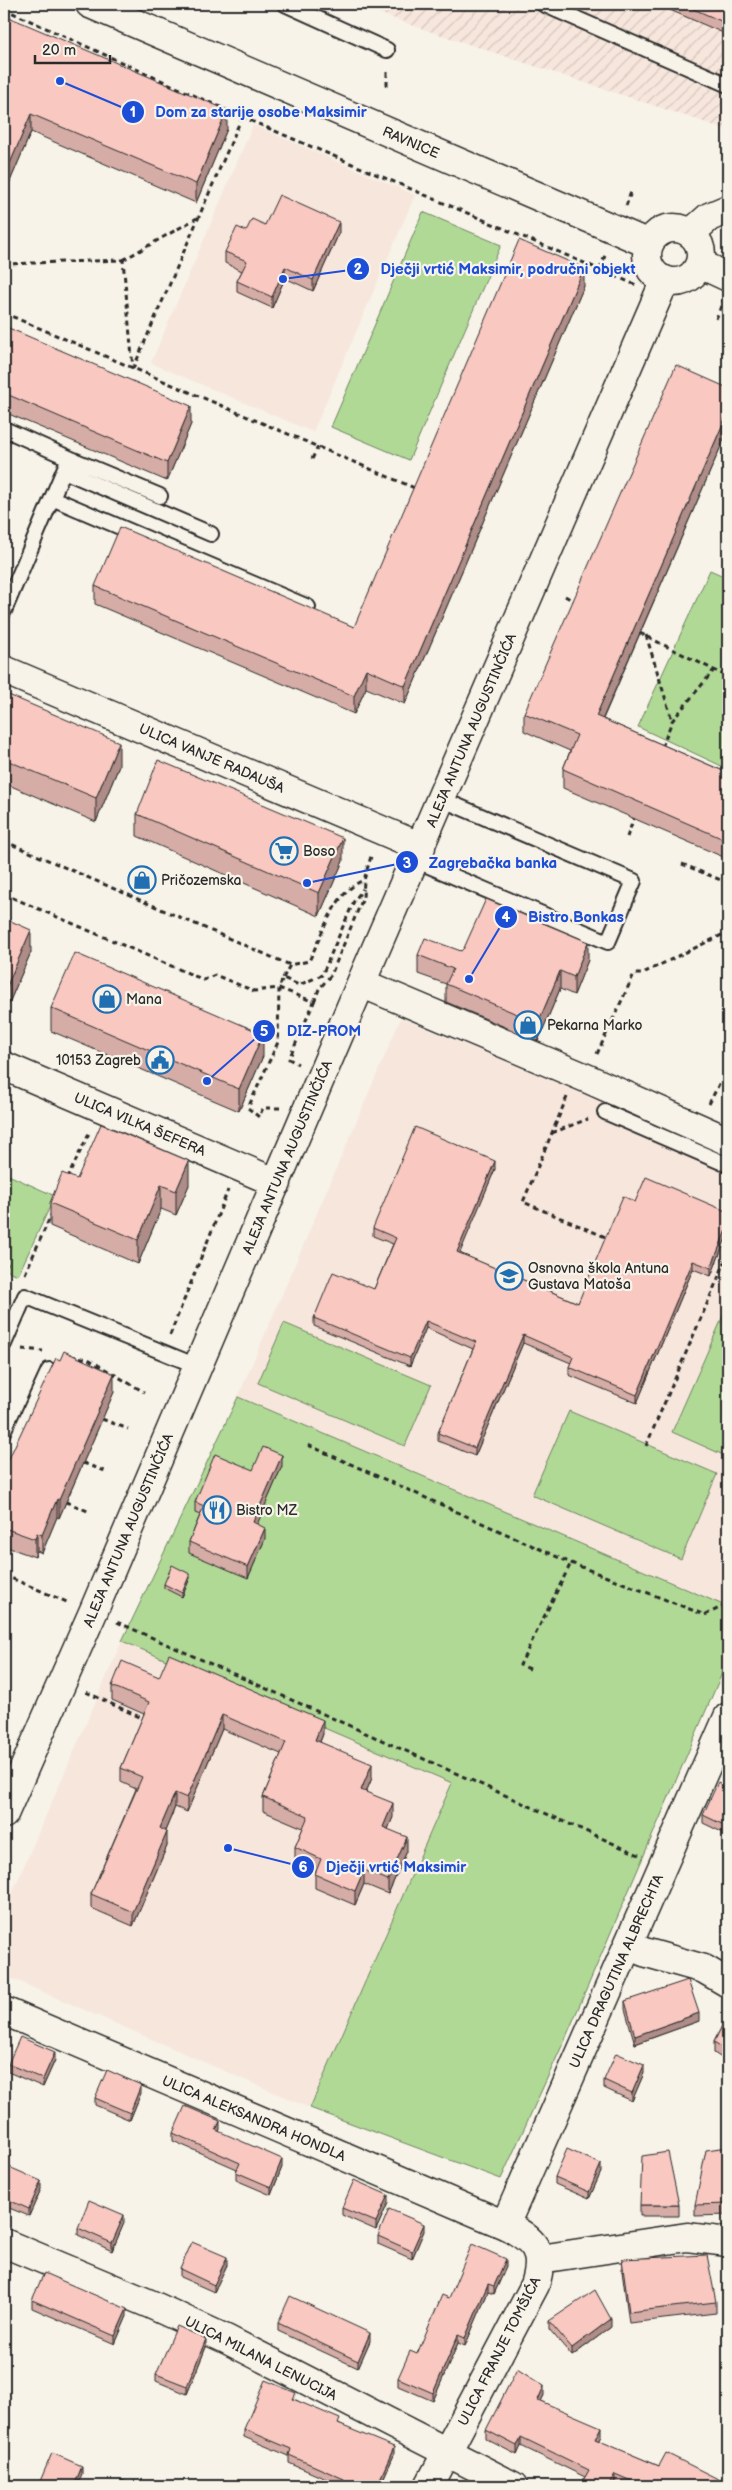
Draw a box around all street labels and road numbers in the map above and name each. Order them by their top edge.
street label: RAVNICE [380,123,442,162]
street label: ALEJA ANTUNA AUGUSTINČIĆA [422,630,520,830]
street label: ULICA VANJE RADAUŠA [137,719,288,797]
street label: ALEJA ANTUNA AUGUSTINČIĆA [238,1057,336,1257]
street label: ULICA VILKA ŠEFERA [71,1088,209,1160]
street label: ALEJA ANTUNA AUGUSTINČIĆA [79,1430,177,1630]
street label: ULICA DRAGUTINA ALBRECHTA [566,1871,667,2071]
street label: ULICA ALEKSANDRA HONDLA [159,2072,349,2165]
street label: ULICA FRANJE TOMŠIĆA [454,2273,545,2429]
street label: ULICA MILANA LENUCIJA [182,2313,340,2404]

